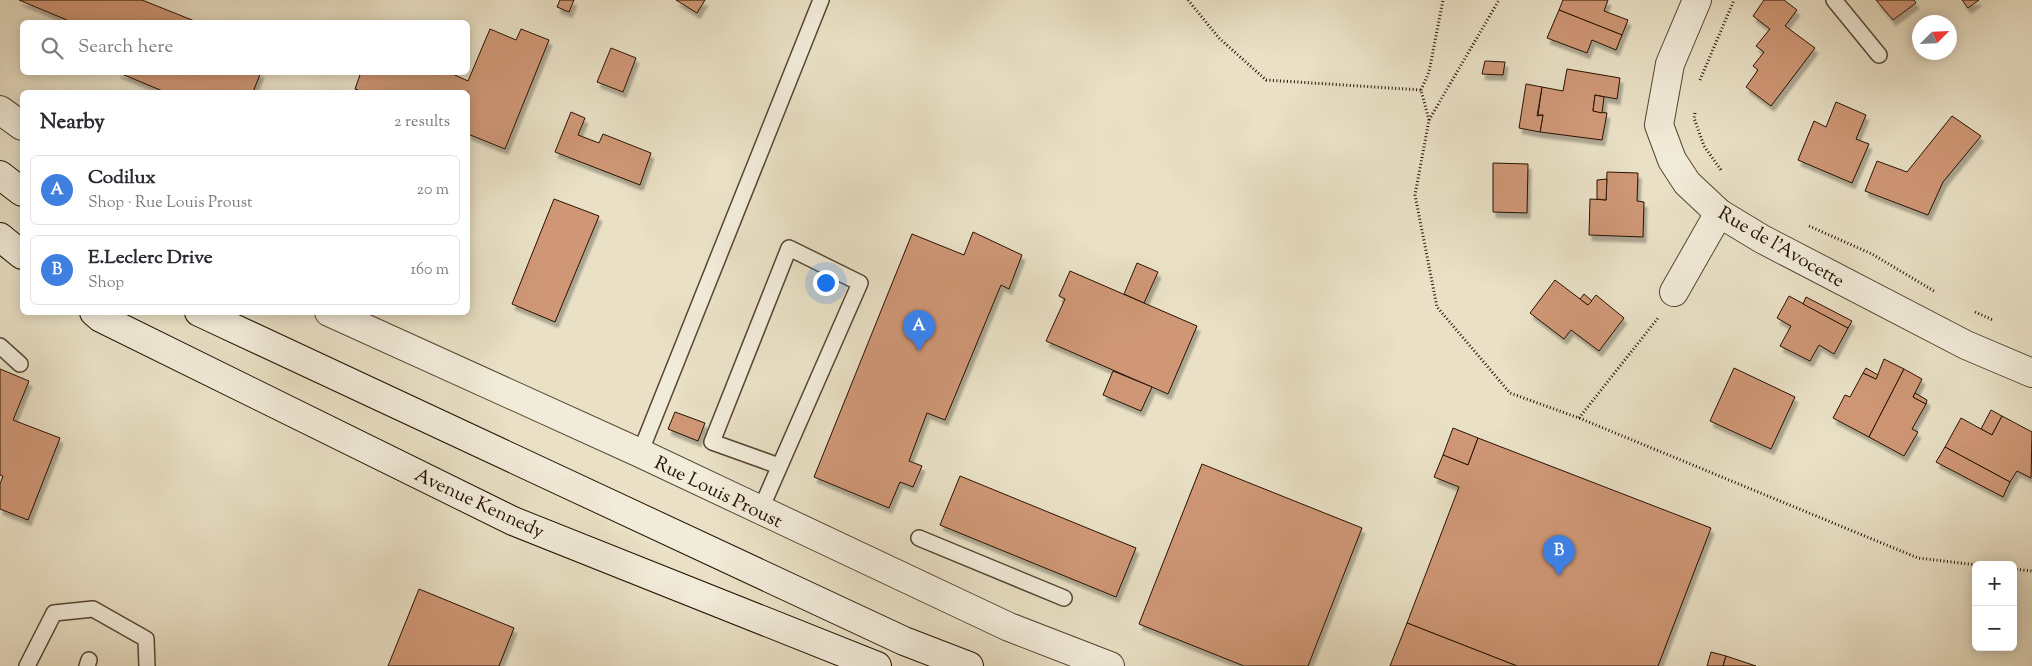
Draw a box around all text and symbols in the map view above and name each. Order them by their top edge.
north arrow [1912,15,1957,60]
search box [20,20,470,75]
icon: search [38,34,66,62]
text: Search here [78,34,173,61]
text: Nearby [40,108,105,138]
text: 2 results [394,111,450,134]
text: Codilux [88,165,156,192]
text: A [51,179,64,202]
text: 20 m [416,179,449,202]
text: Shop · Rue Louis Proust [88,192,253,215]
street label: Rue de l'Avocette [1713,201,1849,295]
text: E.Leclerc Drive [88,245,213,272]
text: B [52,259,62,282]
text: 160 m [411,259,449,282]
your location [813,270,839,296]
text: Shop [88,272,124,295]
pin: A [903,310,935,351]
street label: Rue Louis Proust [649,451,787,536]
street label: Avenue Kennedy [410,462,549,546]
pin: B [1543,535,1575,576]
map controls [1972,561,2017,651]
button: + [1972,561,2017,606]
button: − [1972,606,2017,651]

